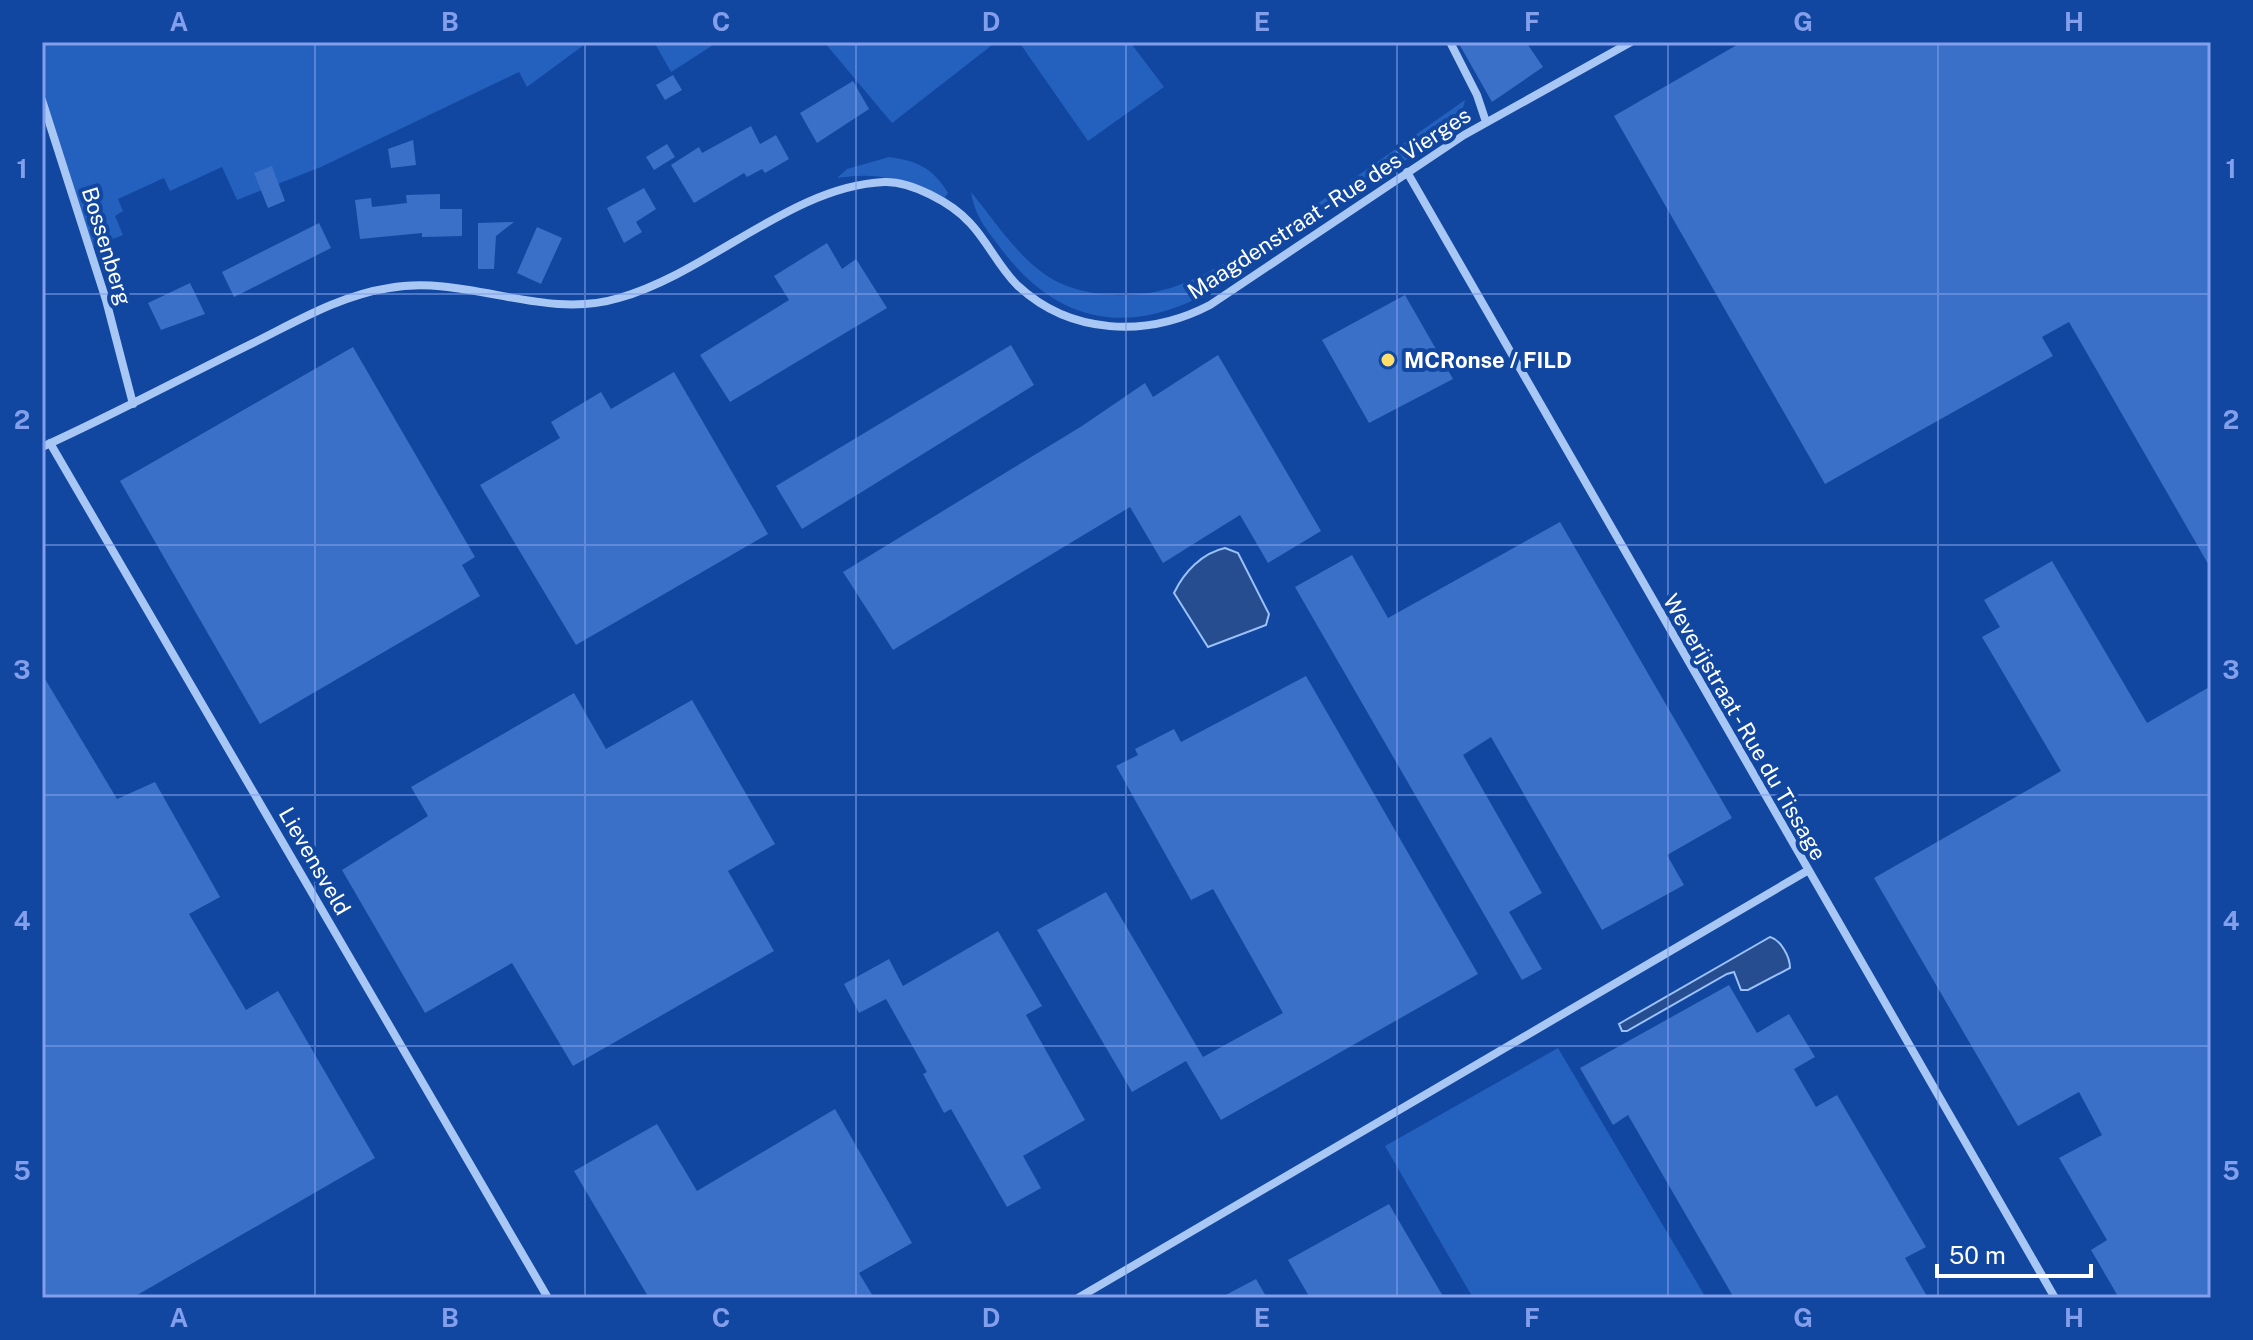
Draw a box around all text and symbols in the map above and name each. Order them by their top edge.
text: A [170,6,189,37]
text: B [441,6,459,37]
text: C [712,6,730,37]
text: D [982,6,1000,37]
text: E [1254,6,1270,37]
text: F [1524,6,1540,37]
text: G [1793,6,1813,37]
text: H [2064,6,2084,37]
street label: Maagdenstraat - Rue des Vierges [1183,102,1475,304]
text: 1 [16,153,28,184]
text: 1 [2225,153,2237,184]
street label: Bossenberg [77,184,137,308]
place label: MCRonse / FILD [1404,347,1572,373]
marker: MCRonse / FILD [1379,351,1397,369]
text: 2 [14,404,30,435]
text: 2 [2223,404,2239,435]
street label: Weverijstraat - Rue du Tissage [1658,589,1832,865]
text: 3 [13,654,31,685]
text: 3 [2222,654,2240,685]
street label: Lievensveld [274,803,356,919]
text: 4 [13,905,31,936]
text: 4 [2222,905,2240,936]
text: 5 [13,1155,31,1186]
text: 5 [2222,1155,2240,1186]
scale bar [1937,1228,2091,1278]
text: 50 m [1949,1241,2006,1269]
text: A [170,1302,189,1333]
text: B [441,1302,459,1333]
text: C [712,1302,730,1333]
text: D [982,1302,1000,1333]
text: E [1254,1302,1270,1333]
text: F [1524,1302,1540,1333]
text: G [1793,1302,1813,1333]
text: H [2064,1302,2084,1333]

